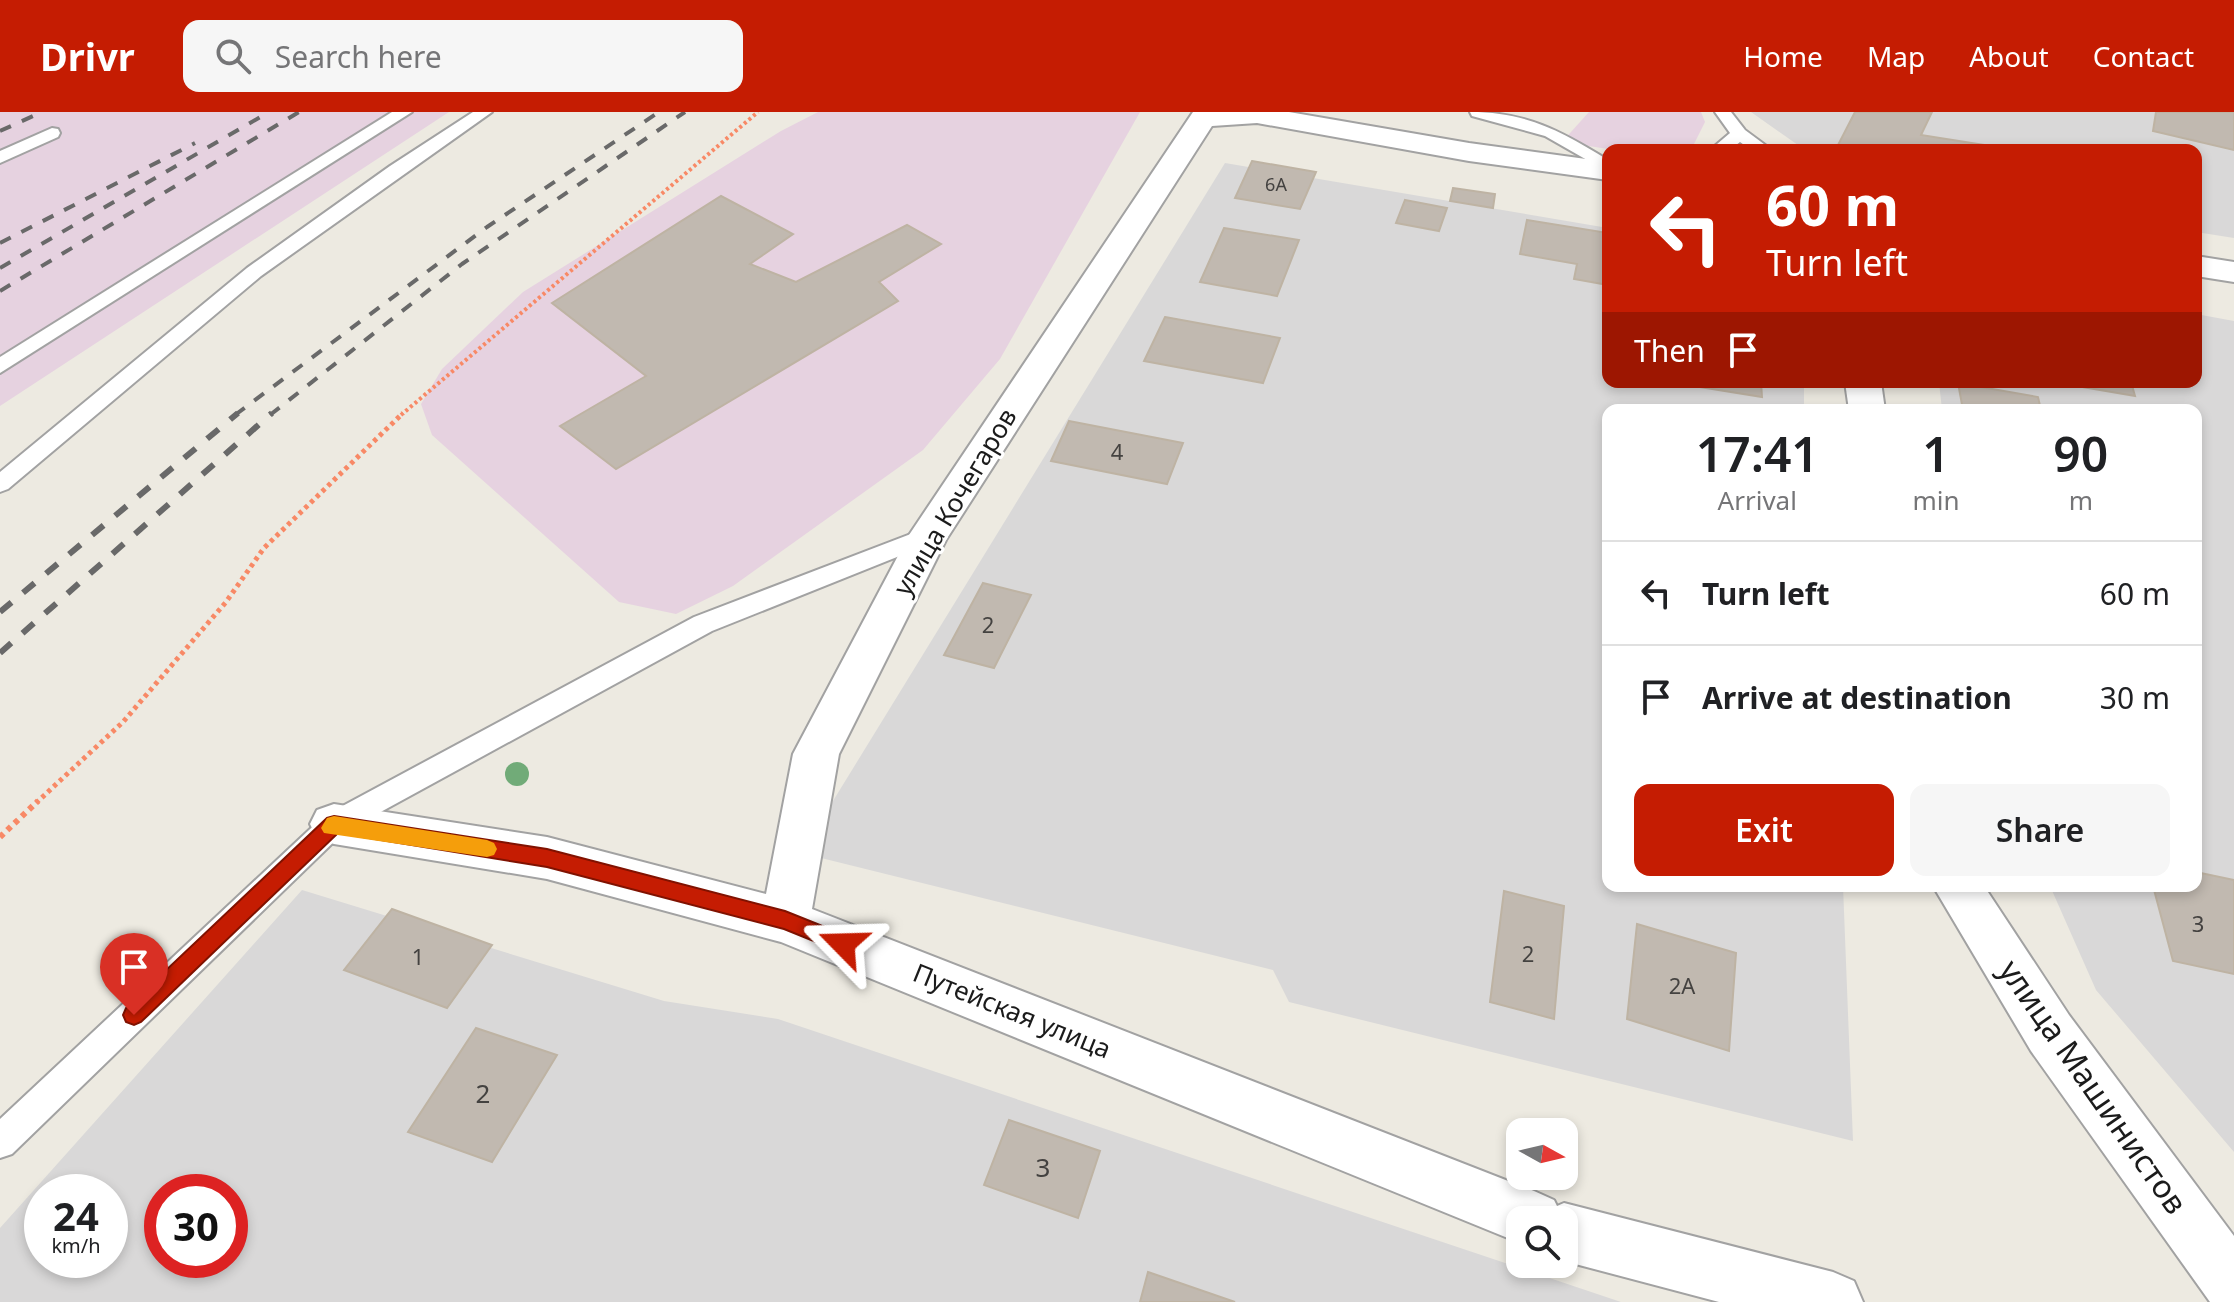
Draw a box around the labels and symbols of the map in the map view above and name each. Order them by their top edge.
house number: 6А [1265,172,1287,196]
street label: улица Кочегаров [884,401,1024,602]
house number: 4 [1111,436,1124,466]
house number: 2 [982,609,994,639]
position arrow [801,902,885,986]
house number: 3 [2192,908,2204,938]
pin [100,933,168,1015]
house number: 2 [1522,938,1534,968]
house number: 1 [412,941,424,971]
street label: улица Машинистов [1990,950,2198,1222]
street label: Путейская улица [908,954,1117,1066]
house number: 2А [1669,970,1696,1000]
house number: 2 [476,1075,490,1111]
north arrow [1506,1118,1578,1190]
house number: 3 [1036,1149,1050,1185]
speed limit sign: 30 [144,1174,248,1278]

